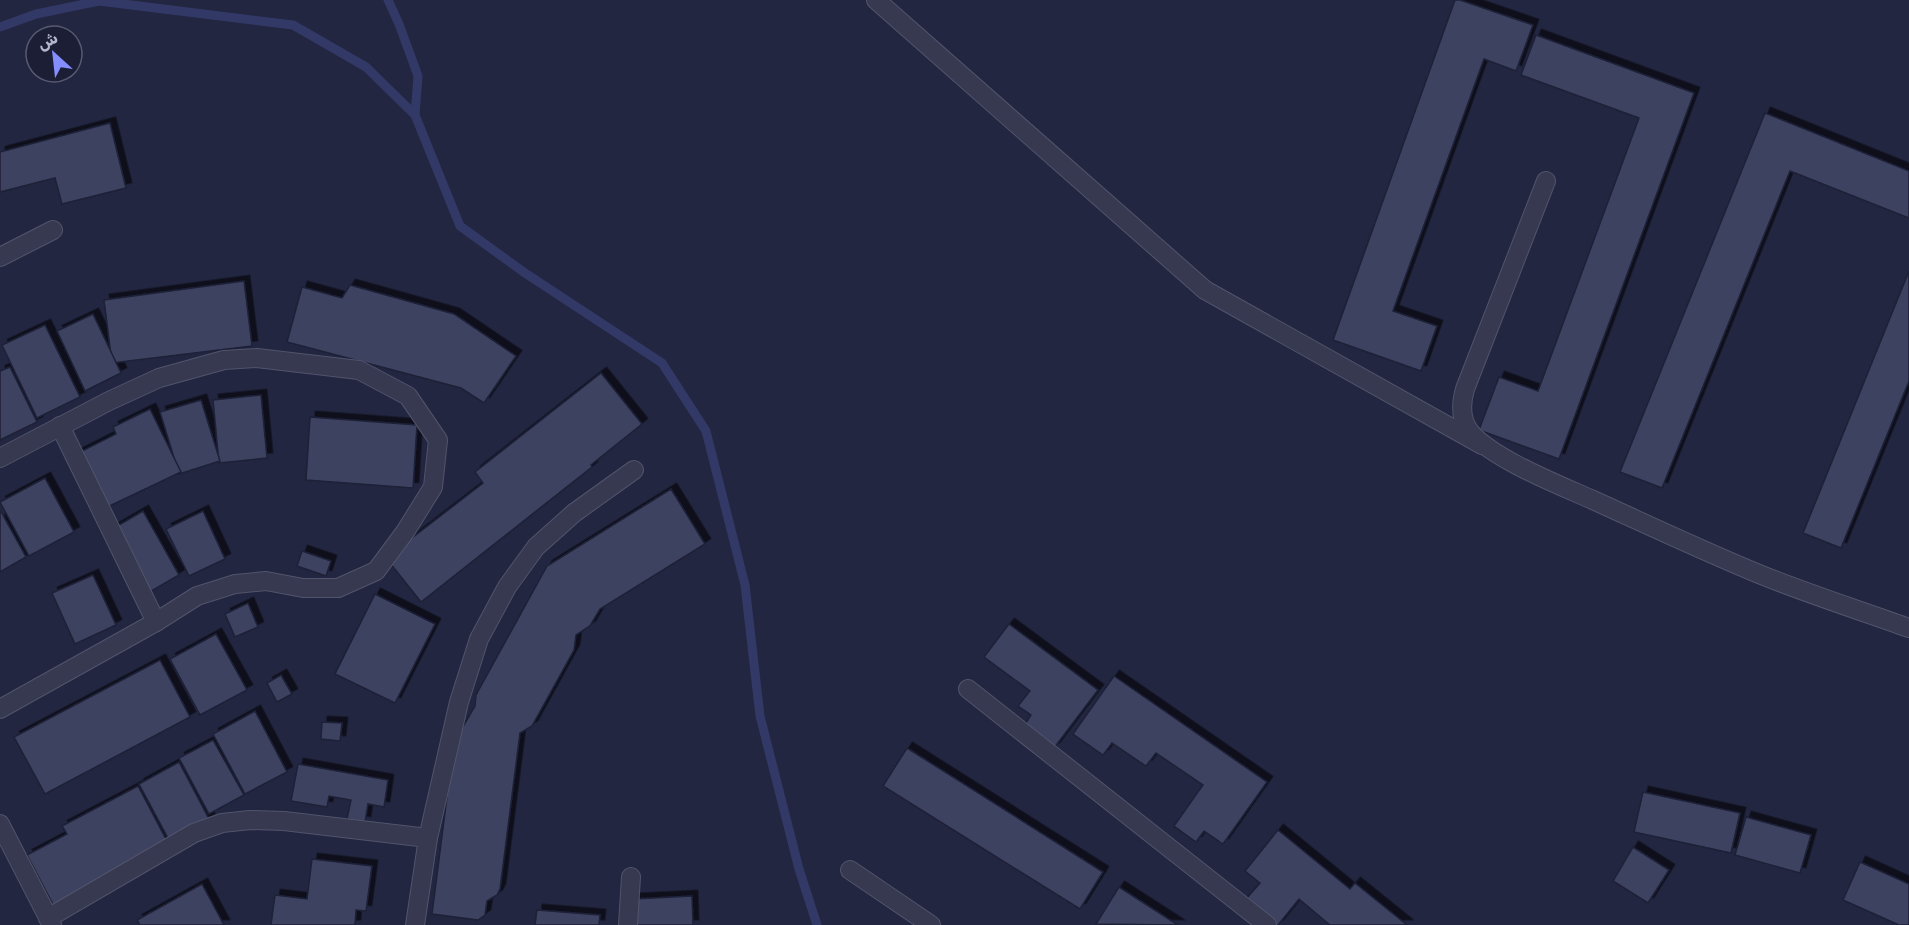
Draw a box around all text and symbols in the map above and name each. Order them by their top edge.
north arrow [24,24,84,84]
text: ش [34,28,61,54]

